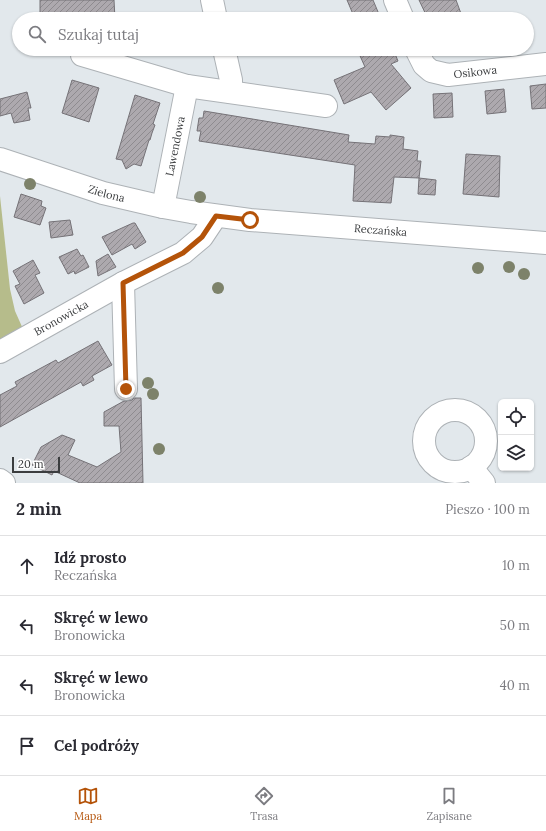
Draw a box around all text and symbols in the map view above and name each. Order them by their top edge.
search box [12,12,534,56]
icon: search [26,23,48,45]
text: Szukaj tutaj [58,25,139,44]
street label: Osikowa [453,63,498,81]
street label: Lawendowa [162,115,188,177]
street label: Zielona [86,182,127,205]
route start [241,211,259,229]
street label: Reczańska [353,221,408,239]
street label: Bronowicka [31,297,91,339]
route end [117,380,135,398]
map controls [498,399,534,471]
button: locate [498,399,534,435]
button: layers [498,435,534,471]
scale bar [12,455,60,474]
text: 20 m [18,457,43,471]
text: 2 min [16,498,62,520]
text: Pieszo · 100 m [445,501,530,518]
text: Idź prosto [54,548,127,567]
icon: ahead [16,555,38,577]
text: 10 m [502,557,530,574]
text: Reczańska [54,567,117,584]
text: Skręć w lewo [54,608,148,627]
icon: left [16,615,38,637]
text: 50 m [500,617,530,634]
text: Bronowicka [54,627,125,644]
text: Skręć w lewo [54,668,148,687]
icon: left [16,675,38,697]
text: 40 m [500,677,530,694]
text: Bronowicka [54,687,125,704]
icon: arrive [16,735,38,757]
text: Cel podróży [54,736,139,755]
tab: Mapa [74,785,102,823]
tab: Trasa [250,785,278,823]
tab: Zapisane [426,785,472,823]

